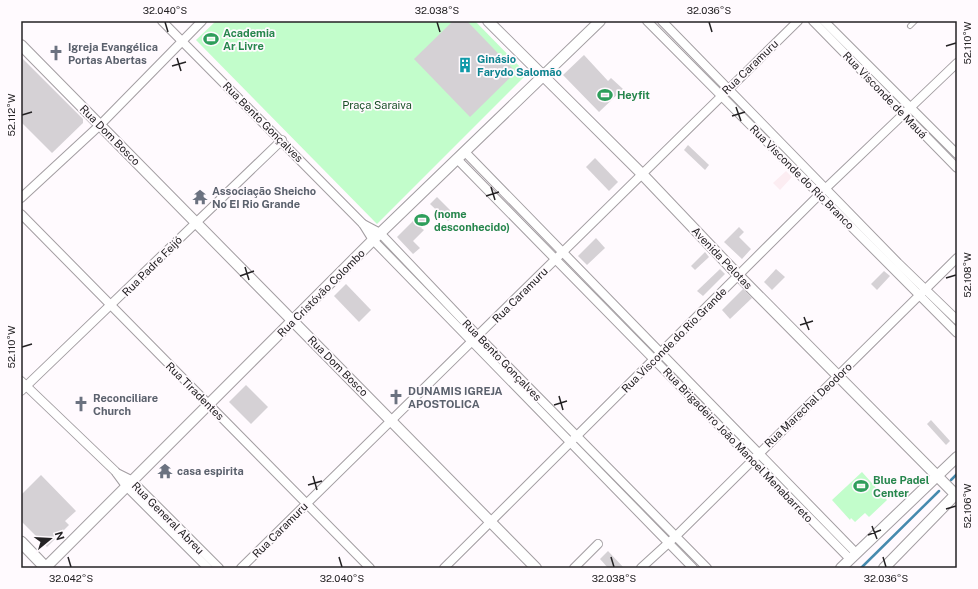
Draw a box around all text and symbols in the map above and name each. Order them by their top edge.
text: 32.040°S [143,4,187,16]
text: 32.038°S [415,4,460,16]
text: 32.036°S [687,4,731,16]
text: 52.110°W [961,21,973,65]
place label: Academia Ar Livre [223,27,275,52]
sports icon: Academia Ar Livre [202,30,220,48]
street label: Rua Caramuru [720,37,780,97]
place label: Igreja Evangélica Portas Abertas [68,41,158,66]
church icon: Igreja Evangélica Portas Abertas [47,44,65,62]
street label: Rua Visconde de Mauá [841,49,929,141]
place label: Ginásio Farydo Salomão [477,53,562,78]
building icon: Ginásio Farydo Salomão [456,56,474,74]
street label: Rua Bento Gonçalves [220,80,306,165]
sports icon: Heyfit [596,86,614,104]
place label: Heyfit [617,89,650,101]
text: 52.112°W [5,93,17,136]
park label: Praça Saraiva [342,99,412,112]
street label: Rua Dom Bosco [78,103,142,167]
street label: Rua Visconde do Rio Branco [748,123,856,231]
place label: Associação Sheicho No EI Rio Grande [212,185,316,210]
temple icon: Associação Sheicho No EI Rio Grande [191,188,209,206]
place label: (nome desconhecido) [434,208,510,233]
sports icon: (nome desconhecido) [413,211,431,229]
street label: Avenida Pelotas [689,225,755,292]
street label: Rua Padre Feijó [120,234,184,298]
street label: Rua Cristóvão Colombo [275,247,367,339]
text: 52.108°W [961,252,973,298]
street label: Rua Caramuru [490,265,550,325]
street label: Rua Visconde do Rio Grande [619,285,729,395]
street label: Rua Bento Gonçalves [459,317,544,404]
text: 52.110°W [5,325,17,369]
street label: Rua Dom Bosco [306,334,370,398]
street label: Rua Tiradentes [164,360,227,423]
street label: Rua Marechal Deodoro [762,360,854,450]
street label: Rua Brigadeiro João Manoel Menabarreto [661,365,815,525]
place label: DUNAMIS IGREJA APOSTOLICA [408,385,503,410]
church icon: DUNAMIS IGREJA APOSTOLICA [387,388,405,406]
place label: Reconciliare Church [93,392,158,417]
church icon: Reconciliare Church [72,395,90,413]
temple icon: casa espirita [156,462,174,480]
place label: casa espirita [177,465,244,477]
place label: Blue Padel Center [873,474,930,499]
sports icon: Blue Padel Center [852,477,870,495]
street label: Rua General Abreu [130,480,206,556]
text: 52.106°W [961,483,973,529]
street label: Rua Caramuru [250,500,310,560]
north arrow [30,519,70,559]
text: N [52,530,67,542]
text: 32.042°S [49,572,93,584]
text: 32.040°S [320,572,364,584]
text: 32.038°S [592,572,637,584]
text: 32.036°S [864,572,908,584]

